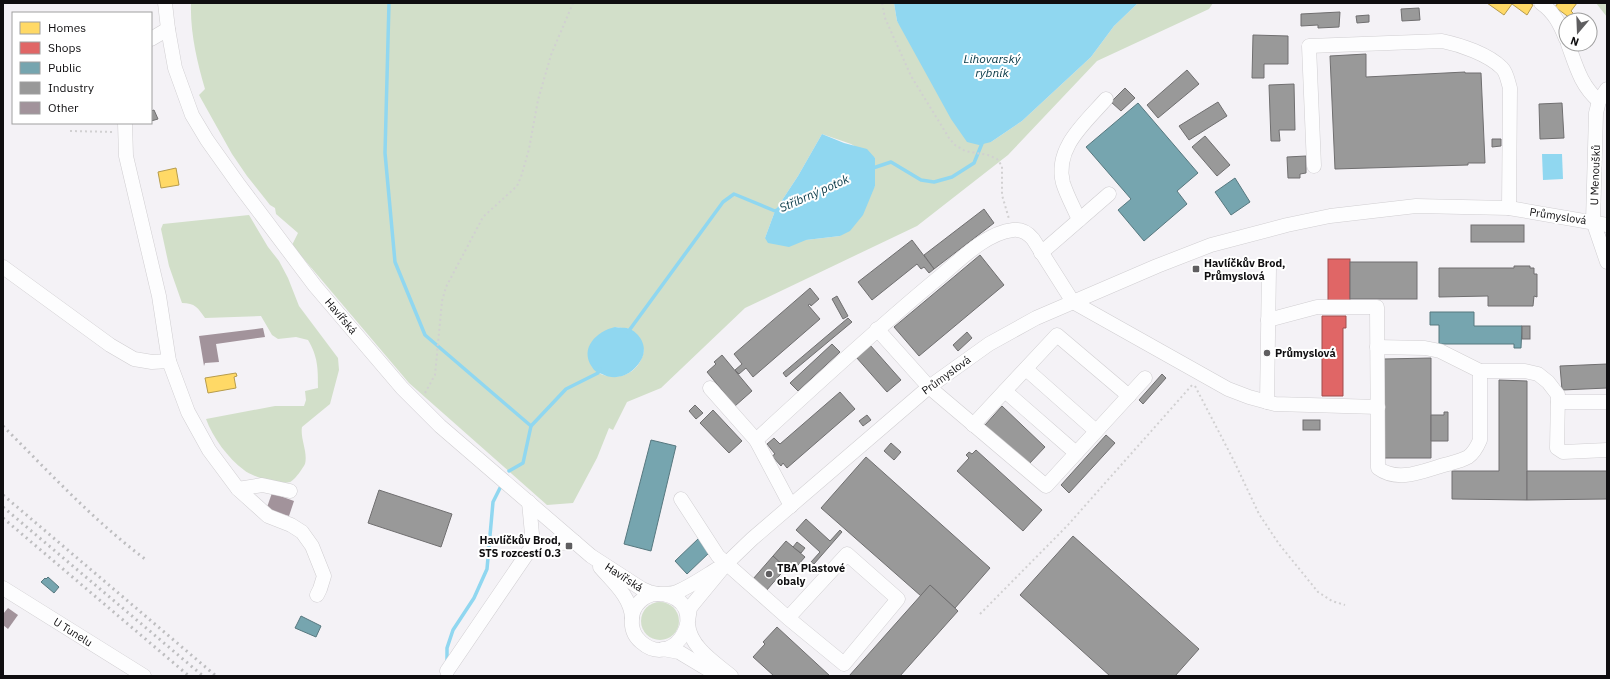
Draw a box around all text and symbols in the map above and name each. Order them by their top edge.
legend [12,12,152,124]
north arrow [1558,12,1598,52]
text: Homes [48,20,86,35]
text: N [1569,34,1581,49]
text: Shops [48,40,81,55]
water label: Lihovarský rybník [964,51,1022,80]
text: Public [48,60,81,75]
text: Industry [48,80,94,95]
text: Other [48,100,79,115]
street label: U Menoušků [1587,144,1603,206]
water label: Stříbrný potok [777,171,852,215]
street label: Průmyslová [1529,205,1588,227]
place label: Havlíčkův Brod, Průmyslová [1204,256,1286,283]
marker: Havlíčkův Brod, Průmyslová [1191,264,1201,274]
street label: Havířská [322,295,360,337]
place label: Průmyslová [1275,346,1336,360]
marker: Průmyslová [1262,348,1272,358]
street label: Průmyslová [919,352,973,398]
place label: Havlíčkův Brod, STS rozcestí 0.3 [479,533,561,560]
marker: Havlíčkův Brod, STS rozcestí 0.3 [564,541,574,551]
street label: Havířská [602,559,646,595]
place label: TBA Plastové obaly [777,561,845,588]
marker: TBA Plastové obaly [764,569,774,579]
street label: U Tunelu [51,615,95,649]

